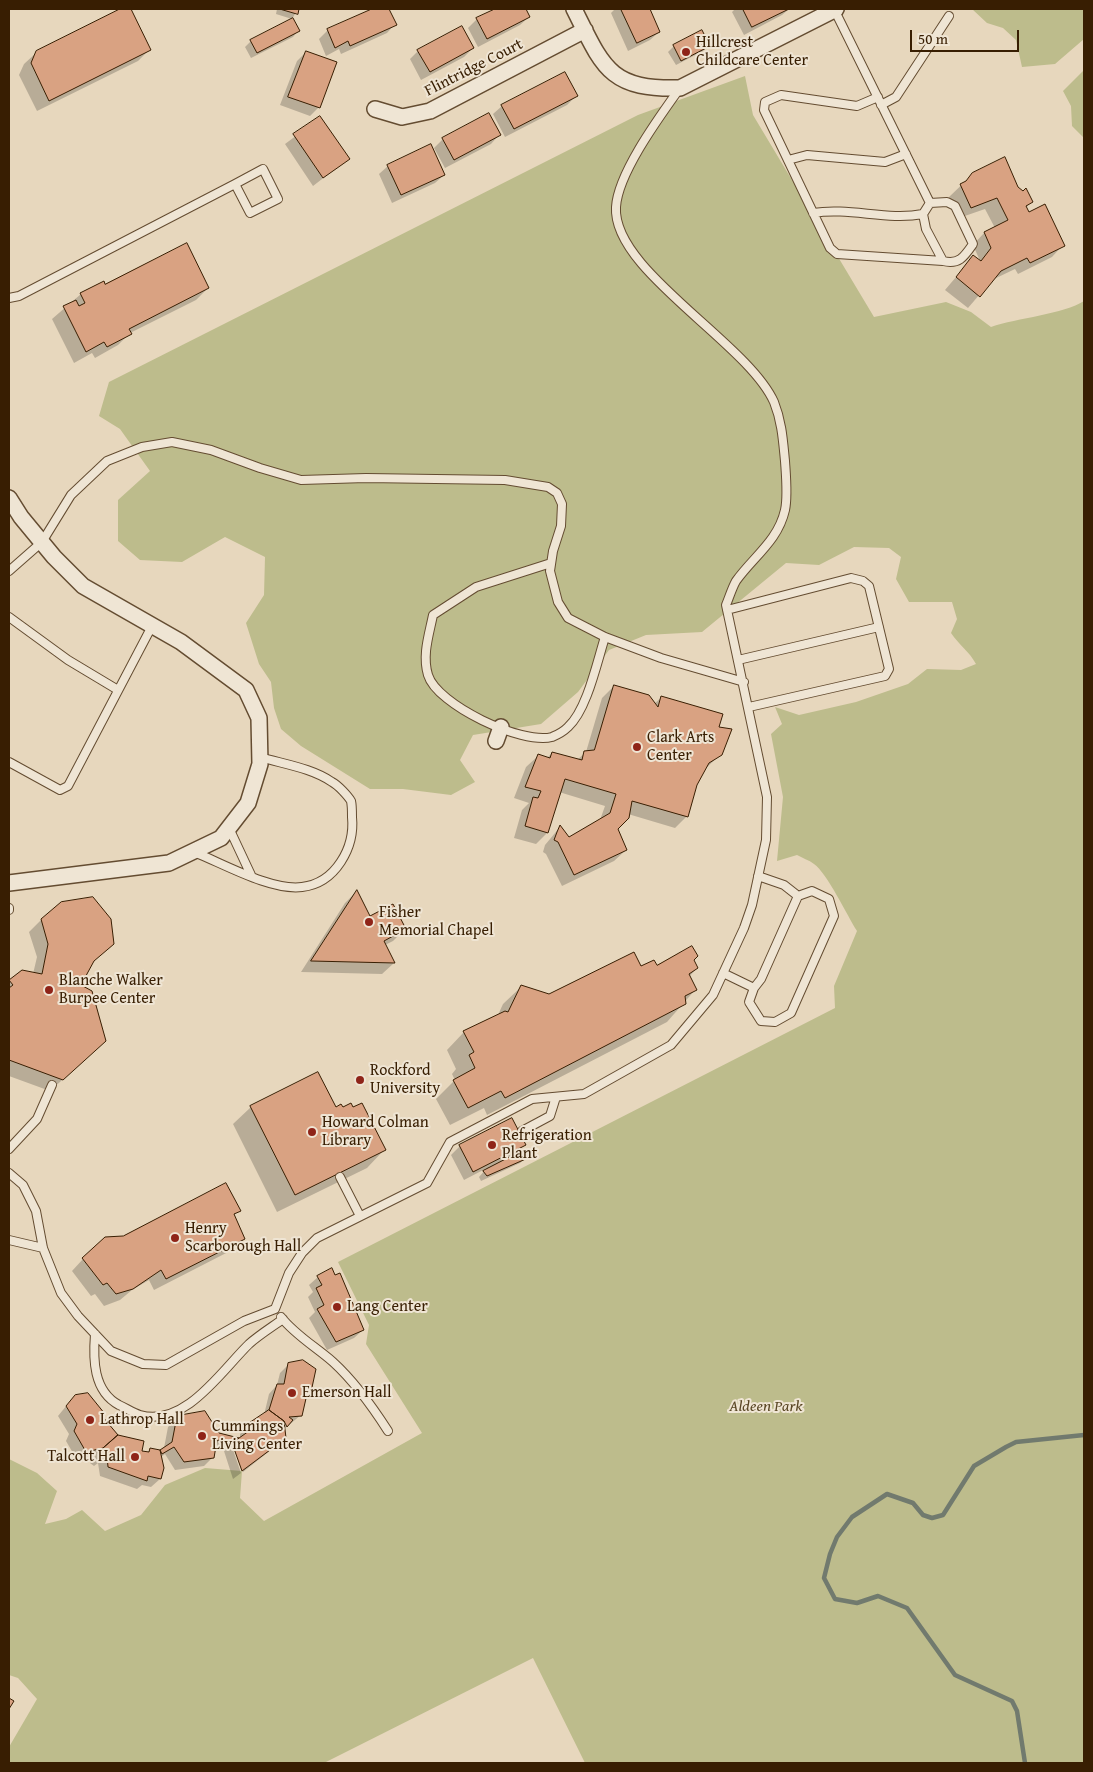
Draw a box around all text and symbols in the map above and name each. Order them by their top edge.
scale bar [913,20,1022,52]
text: 50 m [918,28,948,49]
place label: Hillcrest Childcare Center [696,33,808,71]
street label: Flintridge Court [422,35,526,101]
marker: Hillcrest Childcare Center [680,46,692,58]
place label: Clark Arts Center [647,728,714,766]
marker: Clark Arts Center [631,741,643,753]
place label: Fisher Memorial Chapel [379,903,493,941]
marker: Fisher Memorial Chapel [363,916,375,928]
place label: Blanche Walker Burpee Center [59,971,163,1009]
marker: Blanche Walker Burpee Center [43,984,55,996]
place label: Rockford University [370,1061,440,1099]
marker: Rockford University [354,1074,366,1086]
place label: Howard Colman Library [322,1113,429,1151]
marker: Howard Colman Library [306,1126,318,1138]
place label: Refrigeration Plant [502,1126,592,1164]
marker: Refrigeration Plant [486,1139,498,1151]
place label: Henry Scarborough Hall [185,1219,301,1257]
marker: Henry Scarborough Hall [169,1232,181,1244]
place label: Lang Center [347,1297,428,1317]
marker: Lang Center [331,1301,343,1313]
place label: Emerson Hall [302,1383,391,1403]
marker: Emerson Hall [286,1387,298,1399]
park label: Aldeen Park [729,1397,803,1417]
place label: Lathrop Hall [100,1410,184,1430]
marker: Lathrop Hall [84,1414,96,1426]
place label: Cummings Living Center [212,1417,302,1455]
marker: Cummings Living Center [196,1430,208,1442]
place label: Talcott Hall [47,1447,125,1467]
marker: Talcott Hall [129,1451,141,1463]

